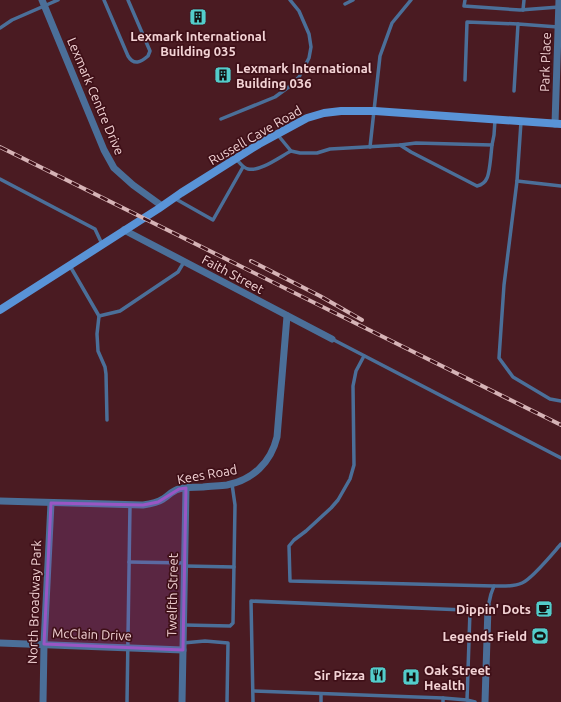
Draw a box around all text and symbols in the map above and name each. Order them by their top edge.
building icon: Lexmark International Building 035 [188,7,208,27]
place label: Lexmark International Building 035 [130,29,266,58]
street label: Park Place [537,32,553,92]
street label: Lexmark Centre Drive [65,35,127,157]
place label: Lexmark International Building 036 [236,61,372,90]
building icon: Lexmark International Building 036 [213,65,233,85]
street label: Russell Cave Road [206,103,304,167]
street label: Faith Street [200,252,266,296]
street label: Kees Road [176,462,238,486]
street label: North Broadway Park [25,539,43,664]
street label: Twelfth Street [164,553,180,637]
cafe icon: Dippin' Dots [534,599,554,619]
place label: Dippin' Dots [456,602,531,616]
street label: McClain Drive [52,626,132,642]
sports icon: Legends Field [530,626,550,646]
place label: Legends Field [442,629,527,643]
place label: Oak Street Health [424,663,491,692]
restaurant icon: Sir Pizza [368,665,388,685]
hospital icon: Oak Street Health [401,667,421,687]
place label: Sir Pizza [314,668,365,682]

